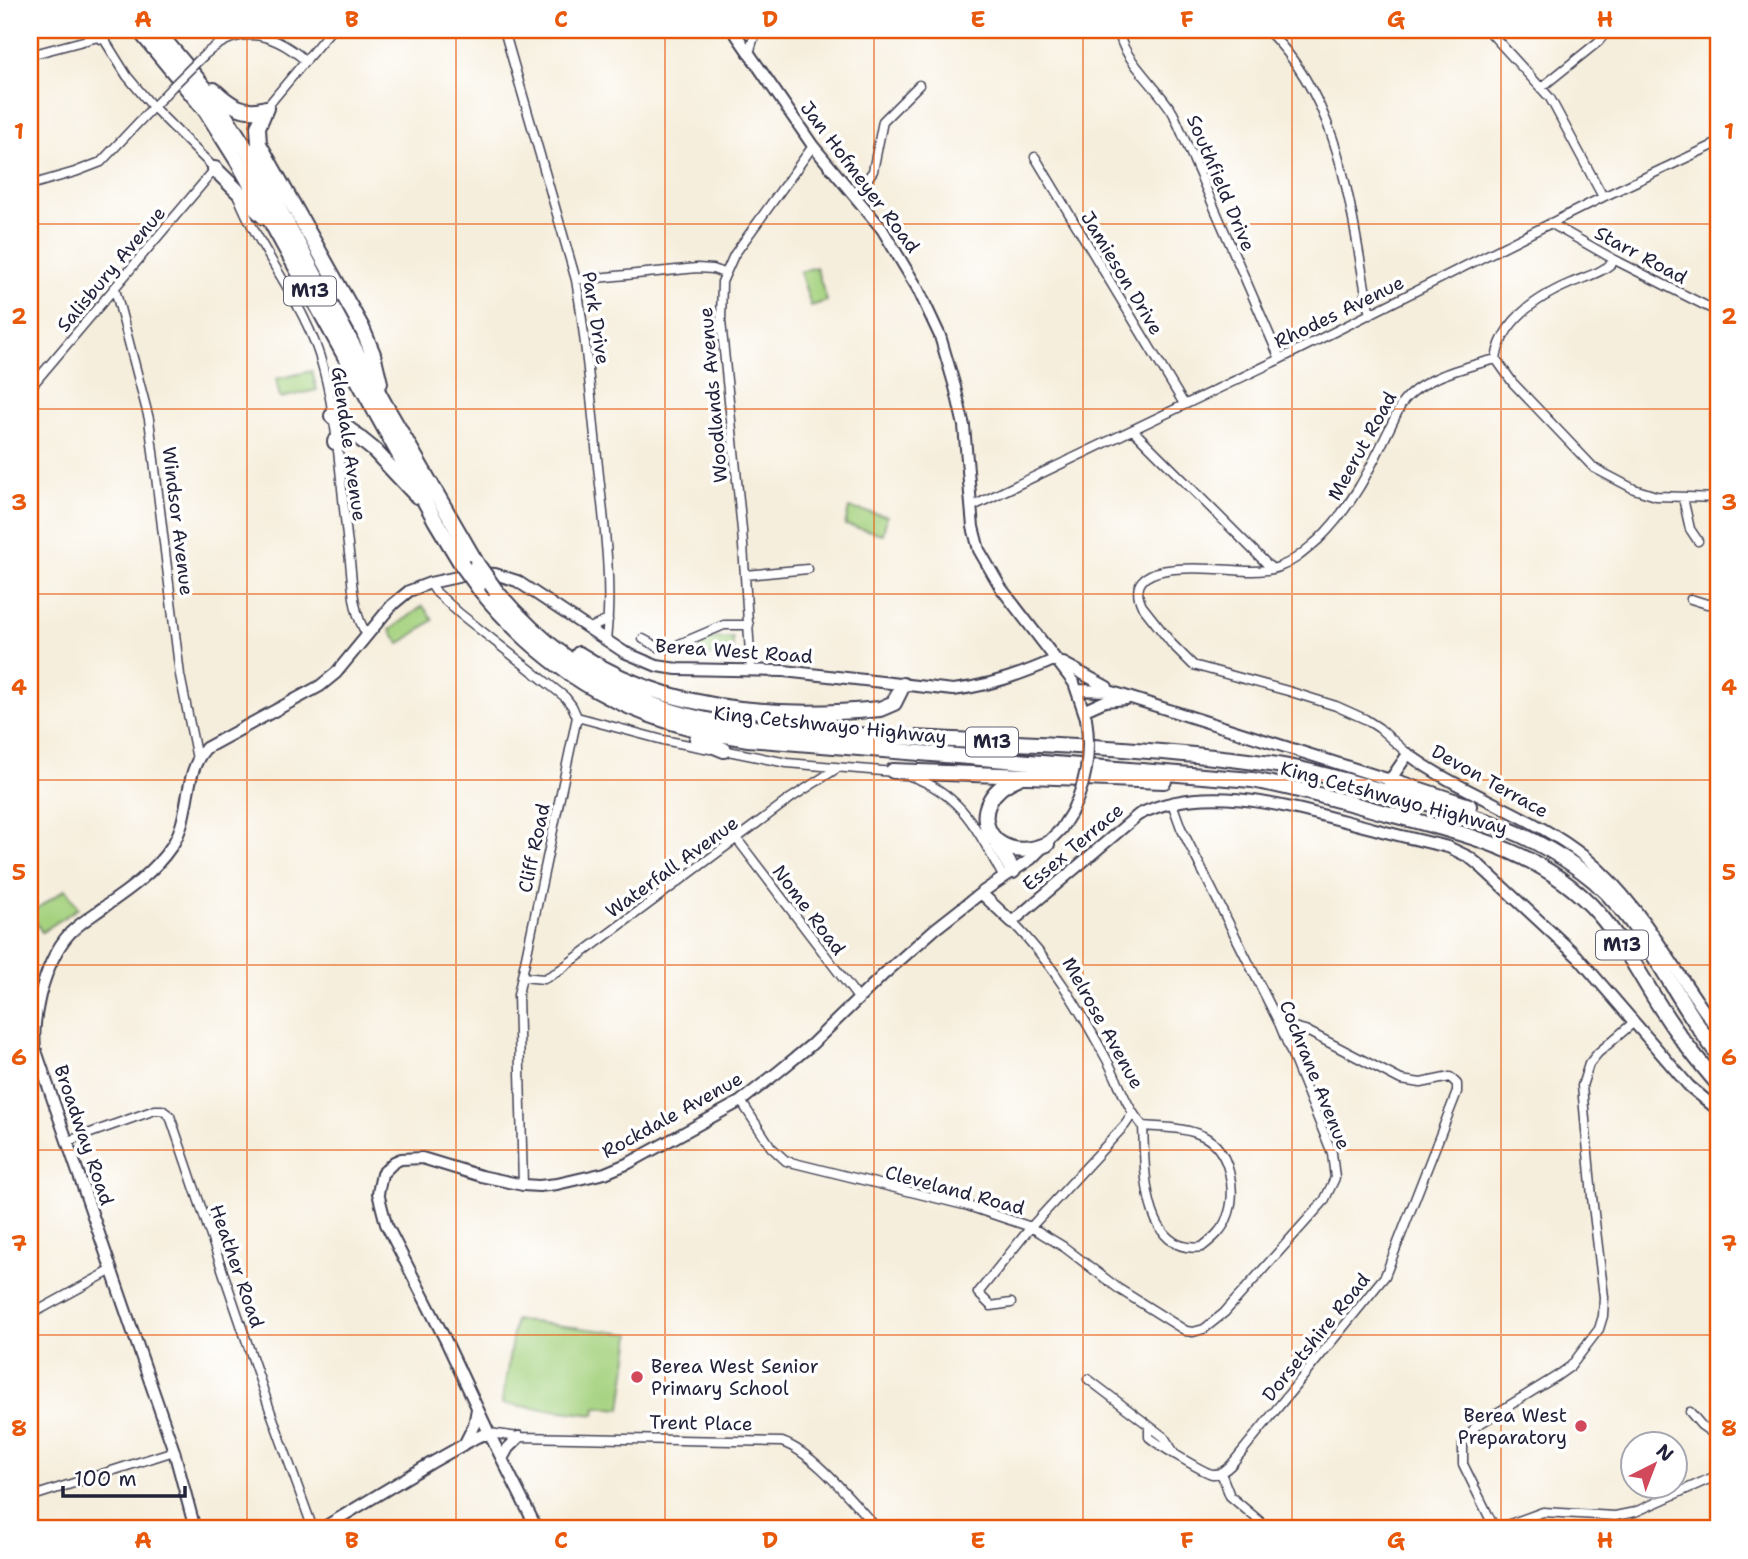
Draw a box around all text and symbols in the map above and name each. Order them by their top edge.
text: A [134,4,152,34]
text: B [345,4,359,34]
text: C [554,4,568,34]
text: D [762,4,778,34]
text: E [970,4,986,34]
text: F [1180,4,1194,34]
text: G [1387,4,1406,34]
text: H [1597,4,1613,34]
street label: Jan Hofmeyer Road [795,96,925,258]
street label: Southfield Drive [1181,111,1261,255]
text: 1 [14,116,24,146]
text: 1 [1724,116,1734,146]
street label: Salisbury Avenue [51,201,171,337]
street label: Jamieson Drive [1075,207,1169,339]
street label: Starr Road [1590,220,1692,290]
street label: Park Drive [576,270,616,366]
street label: Rhodes Avenue [1270,270,1408,354]
road number: M13 [284,276,336,306]
text: 2 [11,301,27,331]
text: 2 [1721,301,1737,331]
street label: Woodlands Avenue [693,306,733,484]
street label: Glendale Avenue [326,365,372,523]
street label: Meerut Road [1322,387,1402,505]
street label: Windsor Avenue [156,445,200,597]
text: 3 [11,487,27,517]
text: 3 [1721,487,1737,517]
street label: Berea West Road [654,633,814,669]
text: 4 [11,672,27,702]
text: 4 [1721,672,1737,702]
street label: King Cetshwayo Highway [712,700,948,750]
road number: M13 [966,728,1018,756]
street label: Devon Terrace [1427,739,1553,823]
street label: King Cetshwayo Highway [1278,756,1510,840]
street label: Essex Terrace [1017,797,1129,897]
street label: Cliff Road [512,801,556,895]
street label: Waterfall Avenue [601,810,743,924]
text: 5 [12,857,26,887]
text: 5 [1722,857,1736,887]
street label: Nome Road [767,860,851,960]
road number: M13 [1596,930,1648,960]
street label: Melrose Avenue [1056,953,1150,1093]
street label: Cochrane Avenue [1274,997,1356,1153]
text: 6 [11,1042,27,1072]
text: 6 [1721,1042,1737,1072]
street label: Broadway Road [48,1061,120,1209]
street label: Rockdale Avenue [597,1066,747,1164]
street label: Cleveland Road [883,1159,1027,1221]
street label: Heather Road [204,1201,270,1331]
text: 7 [11,1228,27,1258]
text: 7 [1721,1228,1737,1258]
street label: Dorsetshire Road [1256,1268,1376,1406]
place label: Berea West Senior Primary School [651,1354,819,1401]
marker: Berea West Senior Primary School [629,1369,645,1385]
place label: Berea West Preparatory [1458,1403,1567,1450]
street label: Trent Place [649,1410,753,1436]
text: 8 [11,1413,27,1443]
text: 8 [1721,1413,1737,1443]
marker: Berea West Preparatory [1573,1418,1589,1434]
north arrow [1618,1430,1688,1500]
text: N [1651,1438,1679,1467]
scale bar [63,1454,186,1498]
text: 100 m [74,1465,137,1493]
text: A [134,1525,152,1555]
text: B [345,1525,359,1555]
text: C [554,1525,568,1555]
text: D [762,1525,778,1555]
text: E [970,1525,986,1555]
text: F [1180,1525,1194,1555]
text: G [1387,1525,1406,1555]
text: H [1597,1525,1613,1555]

